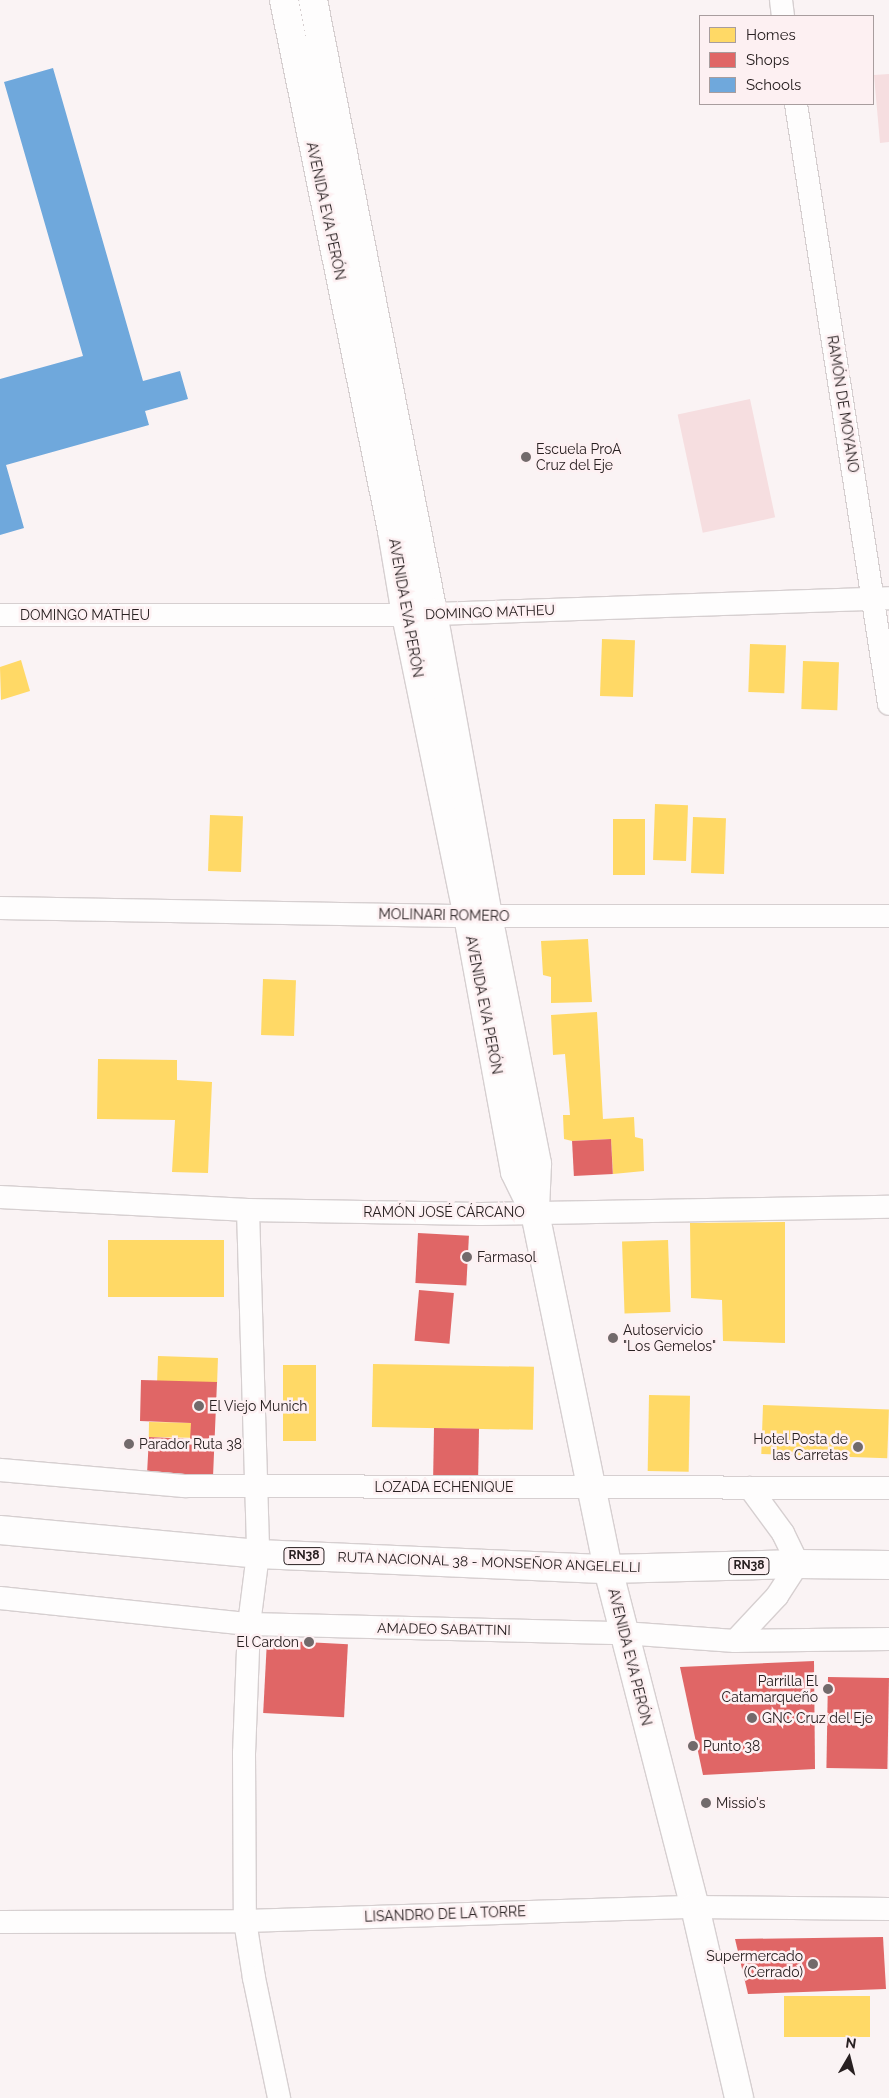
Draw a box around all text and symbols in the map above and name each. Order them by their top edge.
legend [699,15,874,105]
text: Homes [746,26,796,44]
text: Shops [746,51,789,69]
text: Schools [746,76,801,94]
street label: AVENIDA EVA PERÓN [303,140,349,282]
street label: RAMÓN DE MOYANO [824,334,862,474]
place label: Escuela ProA Cruz del Eje [536,441,621,474]
marker: Escuela ProA Cruz del Eje [520,451,532,463]
street label: AVENIDA EVA PERÓN [385,537,427,679]
street label: DOMINGO MATHEU [425,601,555,623]
street label: DOMINGO MATHEU [20,607,150,623]
street label: MOLINARI ROMERO [378,905,510,925]
street label: AVENIDA EVA PERÓN [462,934,506,1076]
street label: RAMÓN JOSÉ CÁRCANO [363,1204,525,1220]
place label: Farmasol [477,1249,536,1265]
marker: Farmasol [461,1251,473,1263]
place label: Autoservicio "Los Gemelos" [623,1322,716,1354]
marker: Autoservicio "Los Gemelos" [607,1332,619,1344]
place label: El Viejo Munich [209,1398,308,1414]
marker: El Viejo Munich [193,1400,205,1412]
place label: Hotel Posta de las Carretas [753,1431,848,1464]
place label: Parador Ruta 38 [139,1436,242,1452]
marker: Parador Ruta 38 [123,1438,135,1450]
marker: Hotel Posta de las Carretas [852,1441,864,1453]
street label: LOZADA ECHENIQUE [374,1479,514,1495]
road number: RN38 [283,1546,325,1565]
street label: RUTA NACIONAL 38 - MONSEÑOR ANGELELLI [336,1548,642,1576]
road number: RN38 [728,1556,770,1575]
street label: AVENIDA EVA PERÓN [605,1586,655,1728]
street label: AMADEO SABATTINI [377,1619,511,1639]
place label: El Cardon [236,1634,299,1650]
marker: El Cardon [303,1636,315,1648]
place label: Parrilla El Catamarqueño [722,1673,818,1705]
marker: Parrilla El Catamarqueño [822,1683,834,1695]
place label: GNC Cruz del Eje [762,1710,873,1726]
marker: GNC Cruz del Eje [746,1712,758,1724]
place label: Punto 38 [703,1738,760,1754]
marker: Punto 38 [687,1740,699,1752]
place label: Missio's [716,1795,765,1811]
marker: Missio's [700,1797,712,1809]
street label: LISANDRO DE LA TORRE [364,1903,526,1925]
place label: Supermercado (Cerrado) [706,1948,803,1980]
marker: Supermercado (Cerrado) [807,1958,819,1970]
north arrow [824,2033,874,2083]
text: N [845,2034,857,2052]

